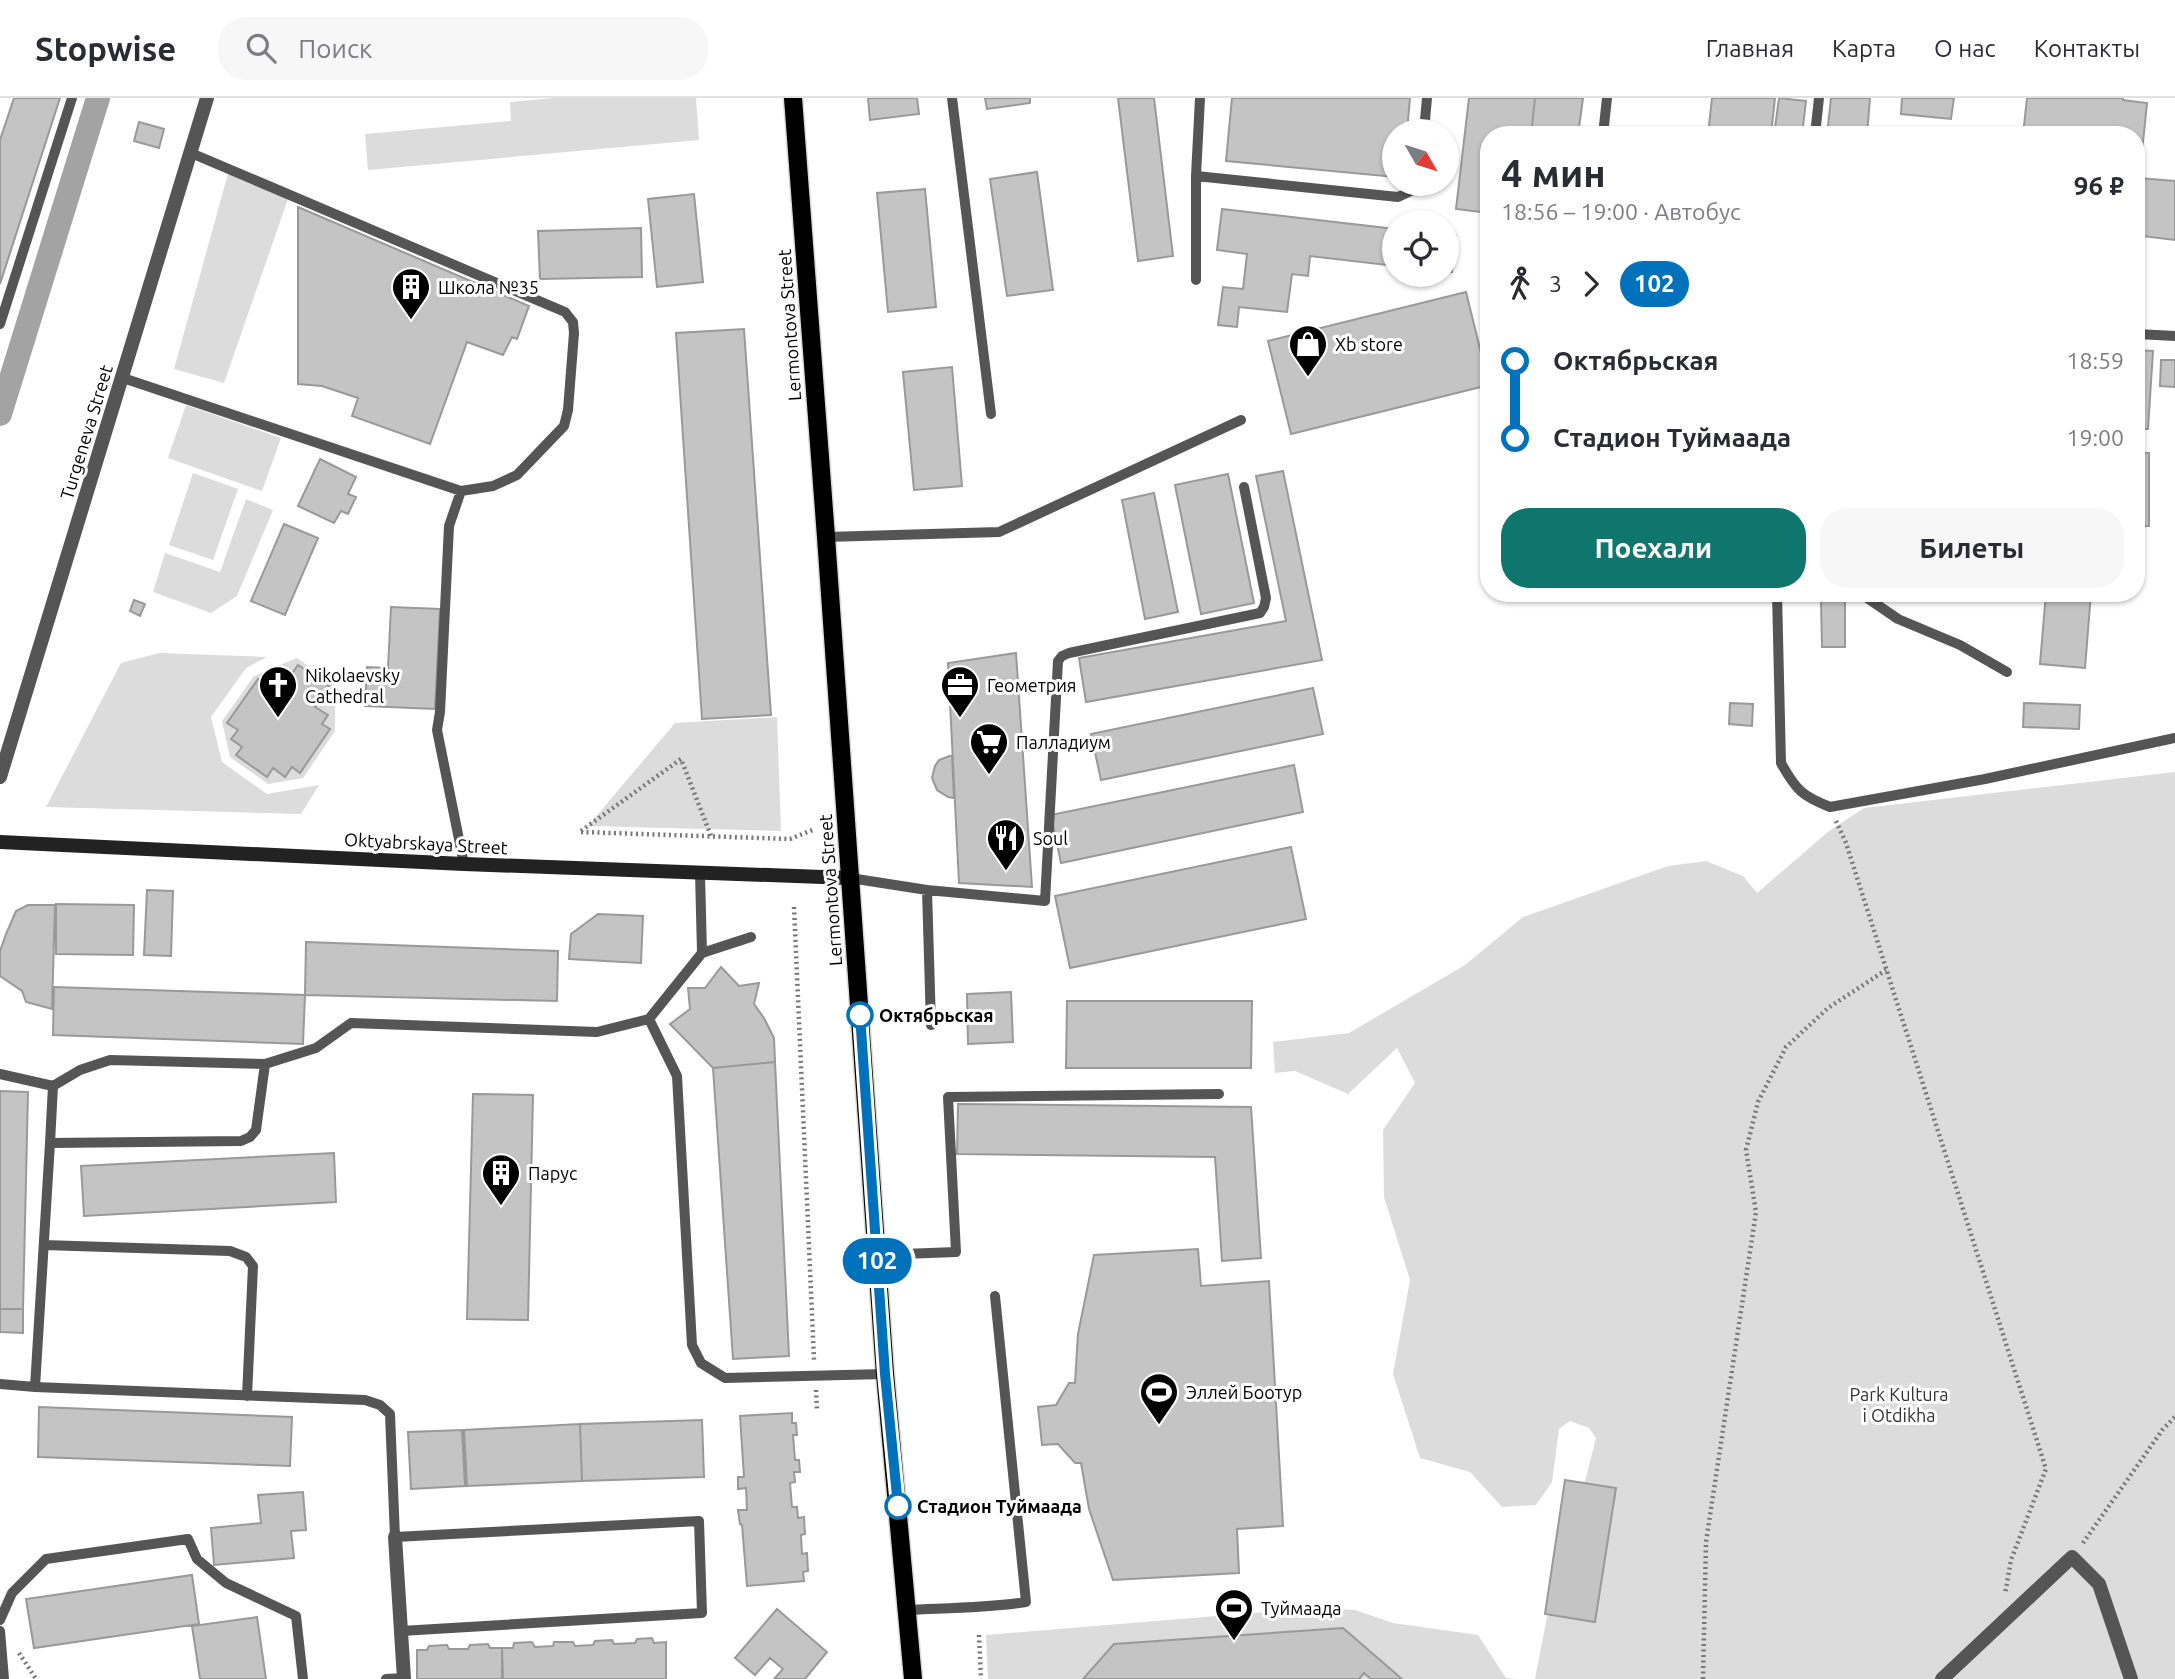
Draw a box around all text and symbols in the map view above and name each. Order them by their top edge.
search box [218,17,708,80]
icon: search [242,29,280,67]
text: Stopwise [35,30,176,67]
text: Поиск [298,34,372,63]
text: Главная [1706,35,1794,62]
text: Карта [1832,35,1896,62]
text: О нас [1934,35,1996,62]
text: Контакты [2034,35,2140,62]
north arrow [1382,119,1460,196]
map controls [1382,119,1459,287]
text: 4 мин [1501,152,1606,194]
text: 96 ₽ [2074,171,2124,200]
text: 18:56 – 19:00 · Автобус [1501,199,1741,224]
button: locate [1382,210,1459,287]
street label: Lermontova Street [774,248,804,402]
icon: walk [1501,265,1539,303]
icon: forward [1572,265,1610,303]
building icon: Школа №35 [390,266,432,321]
text: 102 [1634,270,1675,297]
text: 3 [1549,271,1562,296]
place label: Школа №35 [438,277,539,297]
shop icon: Xb store [1287,323,1329,378]
place label: Xb store [1335,334,1403,354]
text: Октябрьская [1553,346,1718,375]
text: 18:59 [2066,348,2124,373]
street label: Turgeneva Street [56,362,116,502]
text: Стадион Туймаада [1553,423,1791,452]
text: 19:00 [2066,425,2124,450]
button: Поехали [1501,508,1806,588]
button: Билеты [1820,508,2124,588]
church icon: Nikolaevsky Cathedral [257,664,299,719]
office icon: Геометрия [939,664,981,719]
place label: Nikolaevsky Cathedral [305,665,400,706]
place label: Геометрия [987,675,1077,695]
supermarket icon: Палладиум [968,721,1010,776]
place label: Палладиум [1016,732,1111,752]
street label: Lermontova Street [815,813,845,967]
restaurant icon: Soul [985,817,1027,872]
place label: Soul [1033,828,1068,848]
street label: Oktyabrskaya Street [344,829,508,857]
marker: Октябрьская [847,1002,873,1028]
place label: Октябрьская [879,1005,994,1025]
building icon: Парус [480,1152,522,1207]
place label: Парус [528,1163,577,1183]
line badge: 102 [837,1238,917,1284]
text: 102 [857,1247,897,1274]
sports icon: Эллей Боотур [1138,1371,1180,1426]
place label: Эллей Боотур [1186,1382,1302,1402]
park label: Park Kultura i Otdikha [1849,1384,1949,1425]
marker: Стадион Туймаада [885,1493,911,1519]
place label: Стадион Туймаада [917,1496,1082,1516]
sports icon: Туймаада [1213,1587,1255,1642]
place label: Туймаада [1261,1598,1342,1618]

